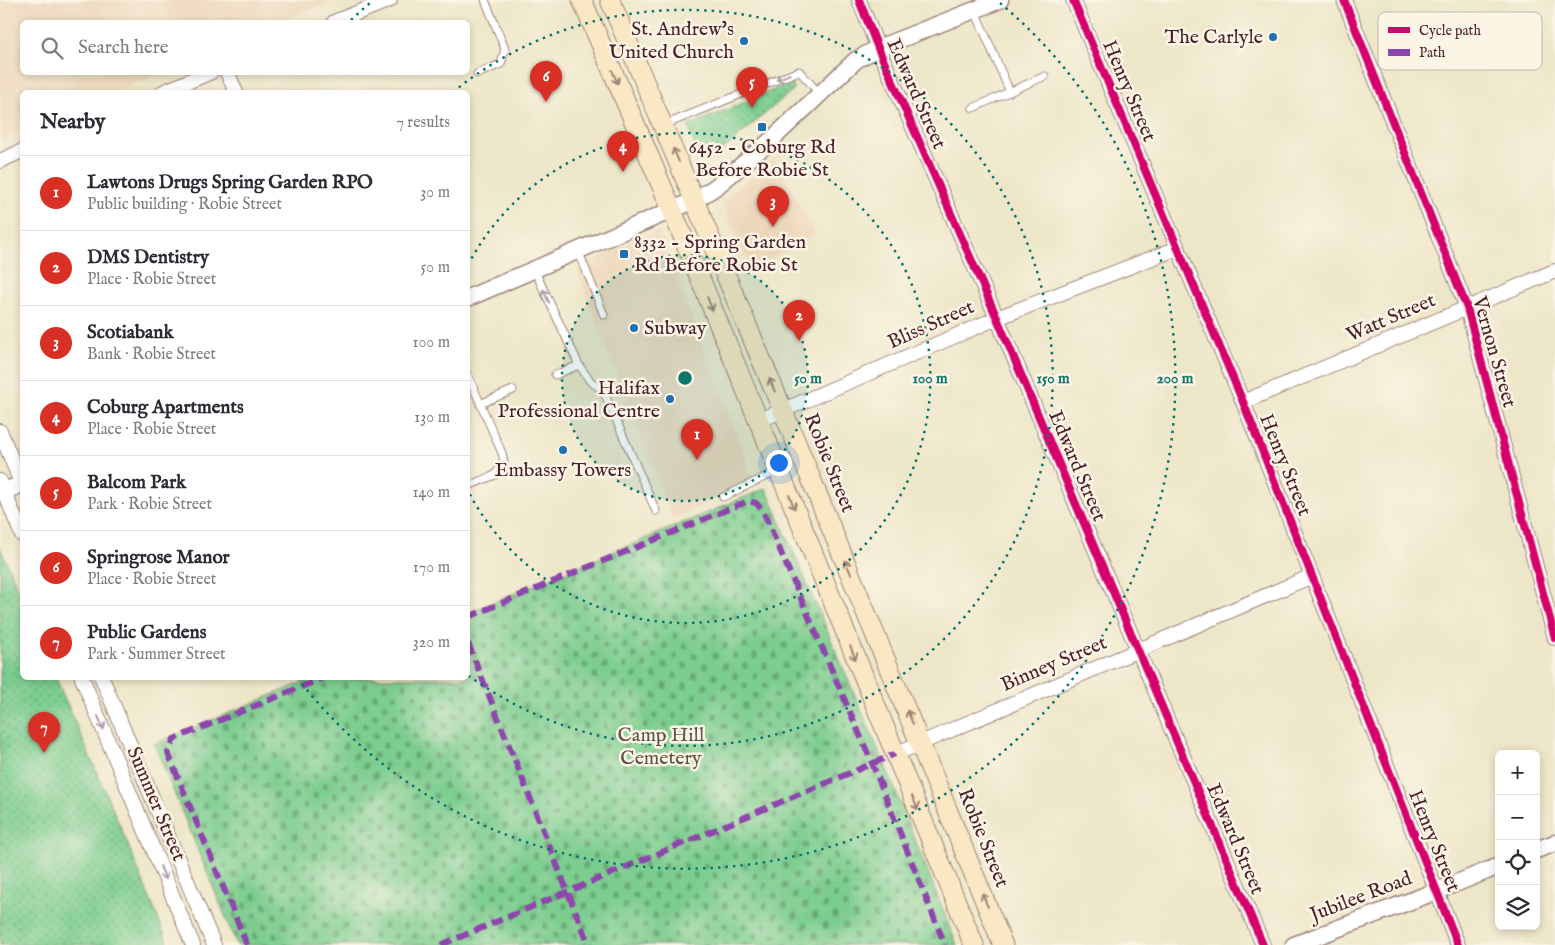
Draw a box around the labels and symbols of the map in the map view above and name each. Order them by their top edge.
legend [1378,12,1542,70]
place label: St. Andrew's United Church [609,17,734,65]
text: Cycle path [1419,22,1481,40]
place label: The Carlyle [1165,25,1263,50]
marker: The Carlyle [1267,31,1279,43]
marker: St. Andrew's United Church [738,35,750,47]
street label: Edward Street [881,35,952,153]
street label: Henry Street [1096,36,1162,146]
text: Path [1419,44,1446,62]
pin: 6 [530,61,562,102]
pin: 5 [736,67,768,108]
one-way arrow [610,69,620,84]
one-way arrow [776,73,791,82]
marker: 6452 - Coburg Rd Before Robie St [756,121,768,133]
pin: 4 [607,131,639,172]
place label: 6452 - Coburg Rd Before Robie St [688,135,836,183]
one-way arrow [671,148,680,163]
pin: 3 [757,186,789,227]
place label: 8332 - Spring Garden Rd Before Robie St [634,230,807,278]
marker: 8332 - Spring Garden Rd Before Robie St [618,248,630,260]
street label: Watt Street [1343,288,1439,348]
one-way arrow [541,289,551,304]
street label: Vernon Street [1466,292,1522,411]
street label: Bliss Street [884,295,978,355]
one-way arrow [706,296,715,311]
pin: 2 [783,300,815,341]
place label: Subway [644,316,707,341]
marker: Subway [628,322,640,334]
centre of rings [676,369,694,387]
text: 50 m [794,369,822,388]
text: 100 m [912,369,948,388]
text: 150 m [1036,369,1070,388]
text: 200 m [1157,369,1194,388]
place label: Halifax Professional Centre [497,376,660,424]
one-way arrow [767,377,776,392]
marker: Halifax Professional Centre [664,393,676,405]
street label: Edward Street [1042,407,1112,525]
street label: Robie Street [798,410,860,516]
street label: Henry Street [1253,410,1317,520]
pin: 1 [681,419,713,460]
marker: Embassy Towers [557,444,569,456]
your location [766,450,792,476]
place label: Embassy Towers [495,458,631,483]
one-way arrow [788,494,797,510]
one-way arrow [842,560,852,575]
street label: Binney Street [997,630,1111,698]
one-way arrow [849,645,859,660]
one-way arrow [904,710,914,725]
pin: 7 [28,712,60,753]
one-way arrow [97,715,106,730]
park label: Camp Hill Cemetery [617,723,705,771]
street label: Summer Street [121,743,191,865]
street label: Edward Street [1200,780,1270,898]
street label: Robie Street [952,785,1014,891]
street label: Henry Street [1402,786,1466,896]
one-way arrow [911,795,921,810]
one-way arrow [159,864,168,880]
street label: Jubilee Road [1305,866,1416,929]
one-way arrow [979,893,989,908]

